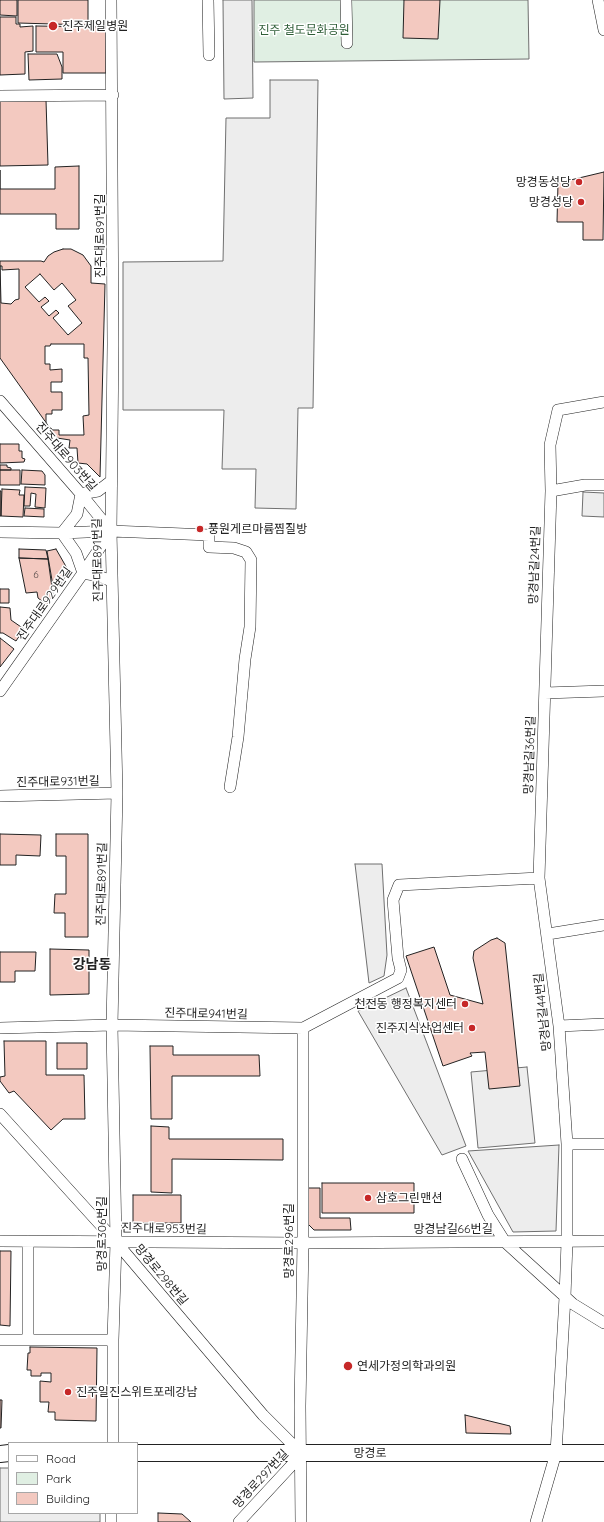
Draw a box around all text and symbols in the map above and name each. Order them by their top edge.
place label: 진주제일병원 [62,19,128,33]
marker: 진주제일병원 [47,20,59,32]
park label: 진주 철도문화공원 [258,23,350,37]
place label: 망경동성당 [516,175,571,189]
marker: 망경동성당 [574,177,584,187]
street label: 진주대로891번길 [93,194,107,278]
place label: 망경성당 [529,195,573,209]
marker: 망경성당 [576,197,586,207]
street label: 진주대로903번길 [32,420,100,494]
street label: 진주대로891번길 [90,518,106,602]
place label: 풍원게르마륨찜질방 [208,522,307,536]
marker: 풍원게르마륨찜질방 [195,524,205,534]
street label: 망경남길24번길 [526,525,544,605]
street label: 진주대로929번길 [14,565,76,643]
house number: 6 [33,569,39,581]
street label: 망경남길36번길 [521,715,539,795]
street label: 진주대로931번길 [16,774,100,790]
street label: 진주대로891번길 [94,842,110,926]
district label: 강남동 [73,957,111,973]
street label: 망경남길44번길 [532,972,554,1052]
place label: 천전동 행정복지센터 [354,997,457,1011]
marker: 천전동 행정복지센터 [460,999,470,1009]
street label: 진주대로941번길 [164,1006,248,1022]
place label: 진주지식산업센터 [376,1021,464,1035]
marker: 진주지식산업센터 [467,1023,477,1033]
place label: 삼호그린맨션 [376,1191,442,1205]
marker: 삼호그린맨션 [363,1193,373,1203]
street label: 망경로306번길 [95,1196,109,1272]
street label: 망경로296번길 [282,1204,296,1278]
street label: 진주대로953번길 [121,1221,207,1237]
street label: 망경남길66번길 [413,1222,493,1236]
street label: 망경로298번길 [131,1242,191,1308]
place label: 연세가정의학과의원 [357,1359,456,1373]
marker: 연세가정의학과의원 [342,1360,354,1372]
place label: 진주일진스위트포레강남 [76,1385,197,1399]
marker: 진주일진스위트포레강남 [63,1387,73,1397]
legend [8,1442,138,1514]
street label: 망경로 [353,1446,387,1460]
street label: 망경로297번길 [230,1447,292,1511]
text: Road [46,1451,76,1466]
text: Park [46,1471,71,1486]
text: Building [46,1491,90,1506]

